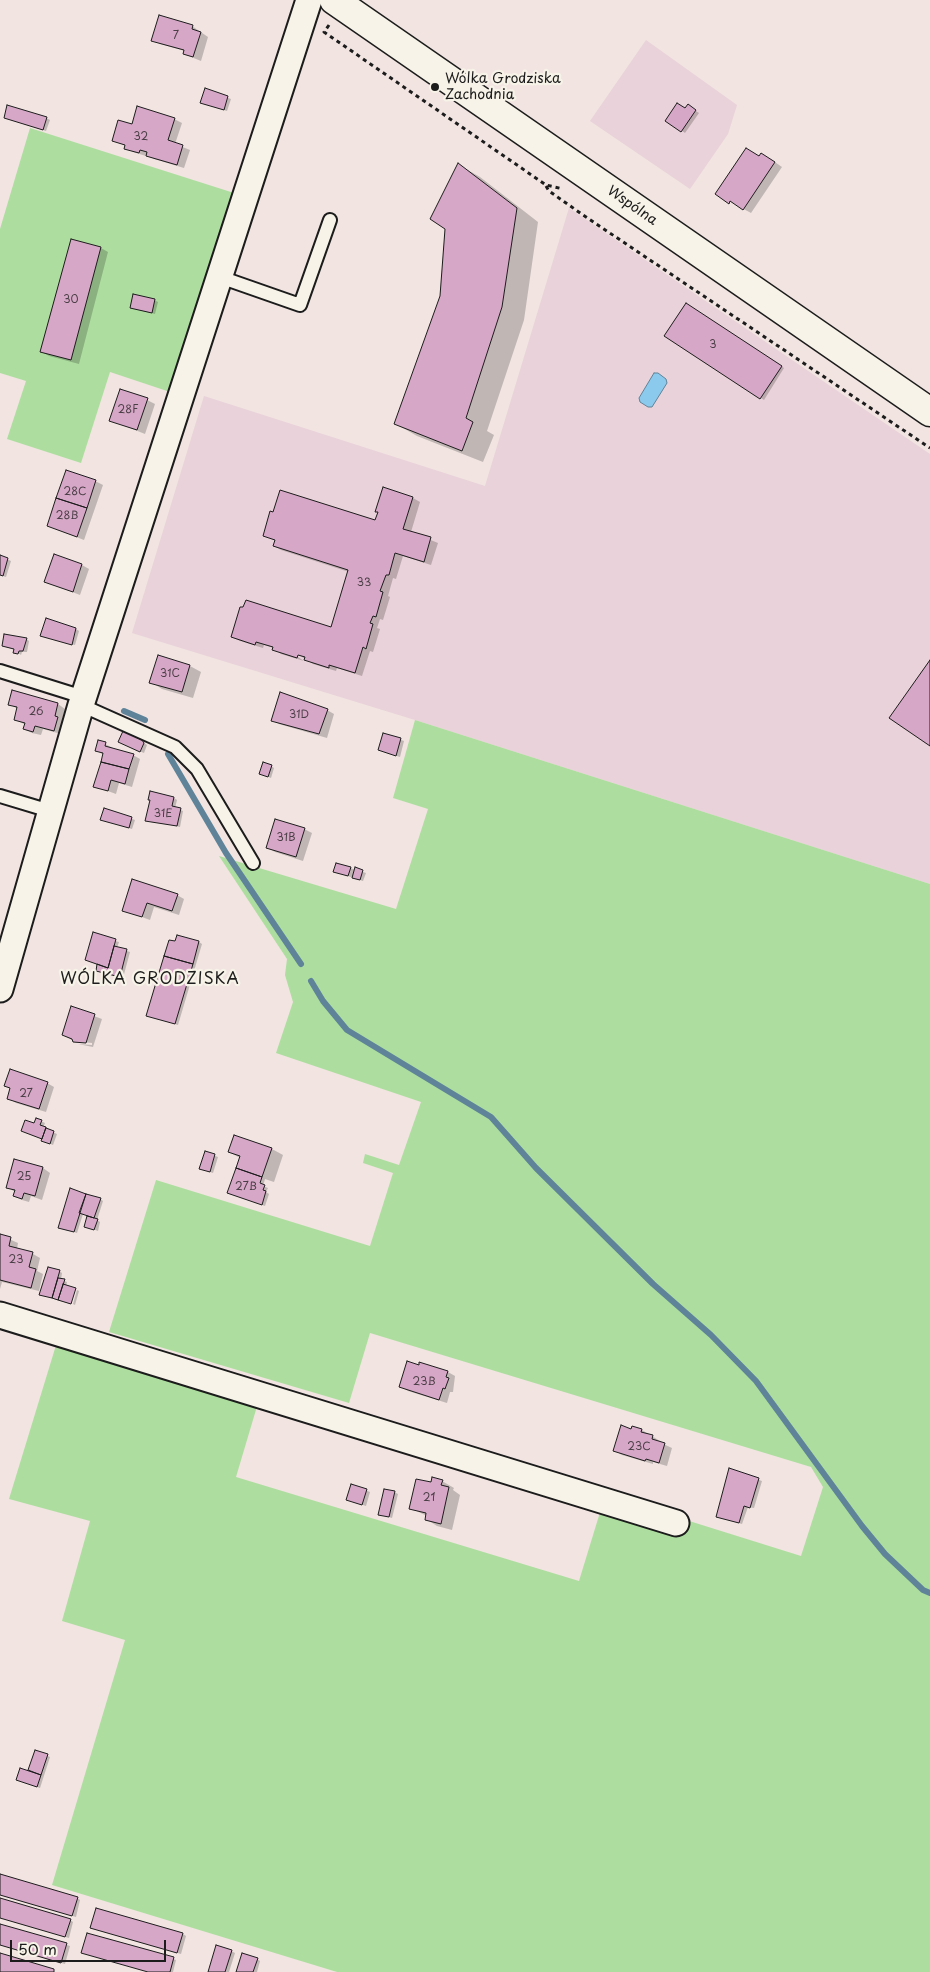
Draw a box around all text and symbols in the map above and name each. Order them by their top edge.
house number: 7 [173,29,179,43]
place label: Wólka Grodziska Zachodnia [445,71,561,104]
marker: Wólka Grodziska Zachodnia [429,81,441,93]
house number: 32 [134,130,148,144]
street label: Wspólna [604,183,660,229]
house number: 30 [63,293,79,307]
house number: 3 [709,338,717,352]
house number: 28F [118,403,138,417]
house number: 28C [63,485,87,499]
house number: 28B [56,509,78,523]
house number: 33 [357,576,371,590]
house number: 31C [160,667,180,681]
house number: 26 [28,705,44,719]
house number: 31D [289,708,309,722]
house number: 31E [154,807,172,821]
house number: 31B [277,831,295,845]
district label: WÓLKA GRODZISKA [60,970,240,990]
house number: 27 [19,1087,33,1101]
house number: 25 [17,1170,31,1184]
house number: 27B [235,1180,257,1194]
house number: 23 [9,1253,23,1267]
house number: 23B [412,1375,436,1389]
house number: 23C [627,1440,651,1454]
house number: 21 [423,1491,435,1505]
scale bar [12,1930,169,1962]
text: 50 m [18,1937,57,1960]

